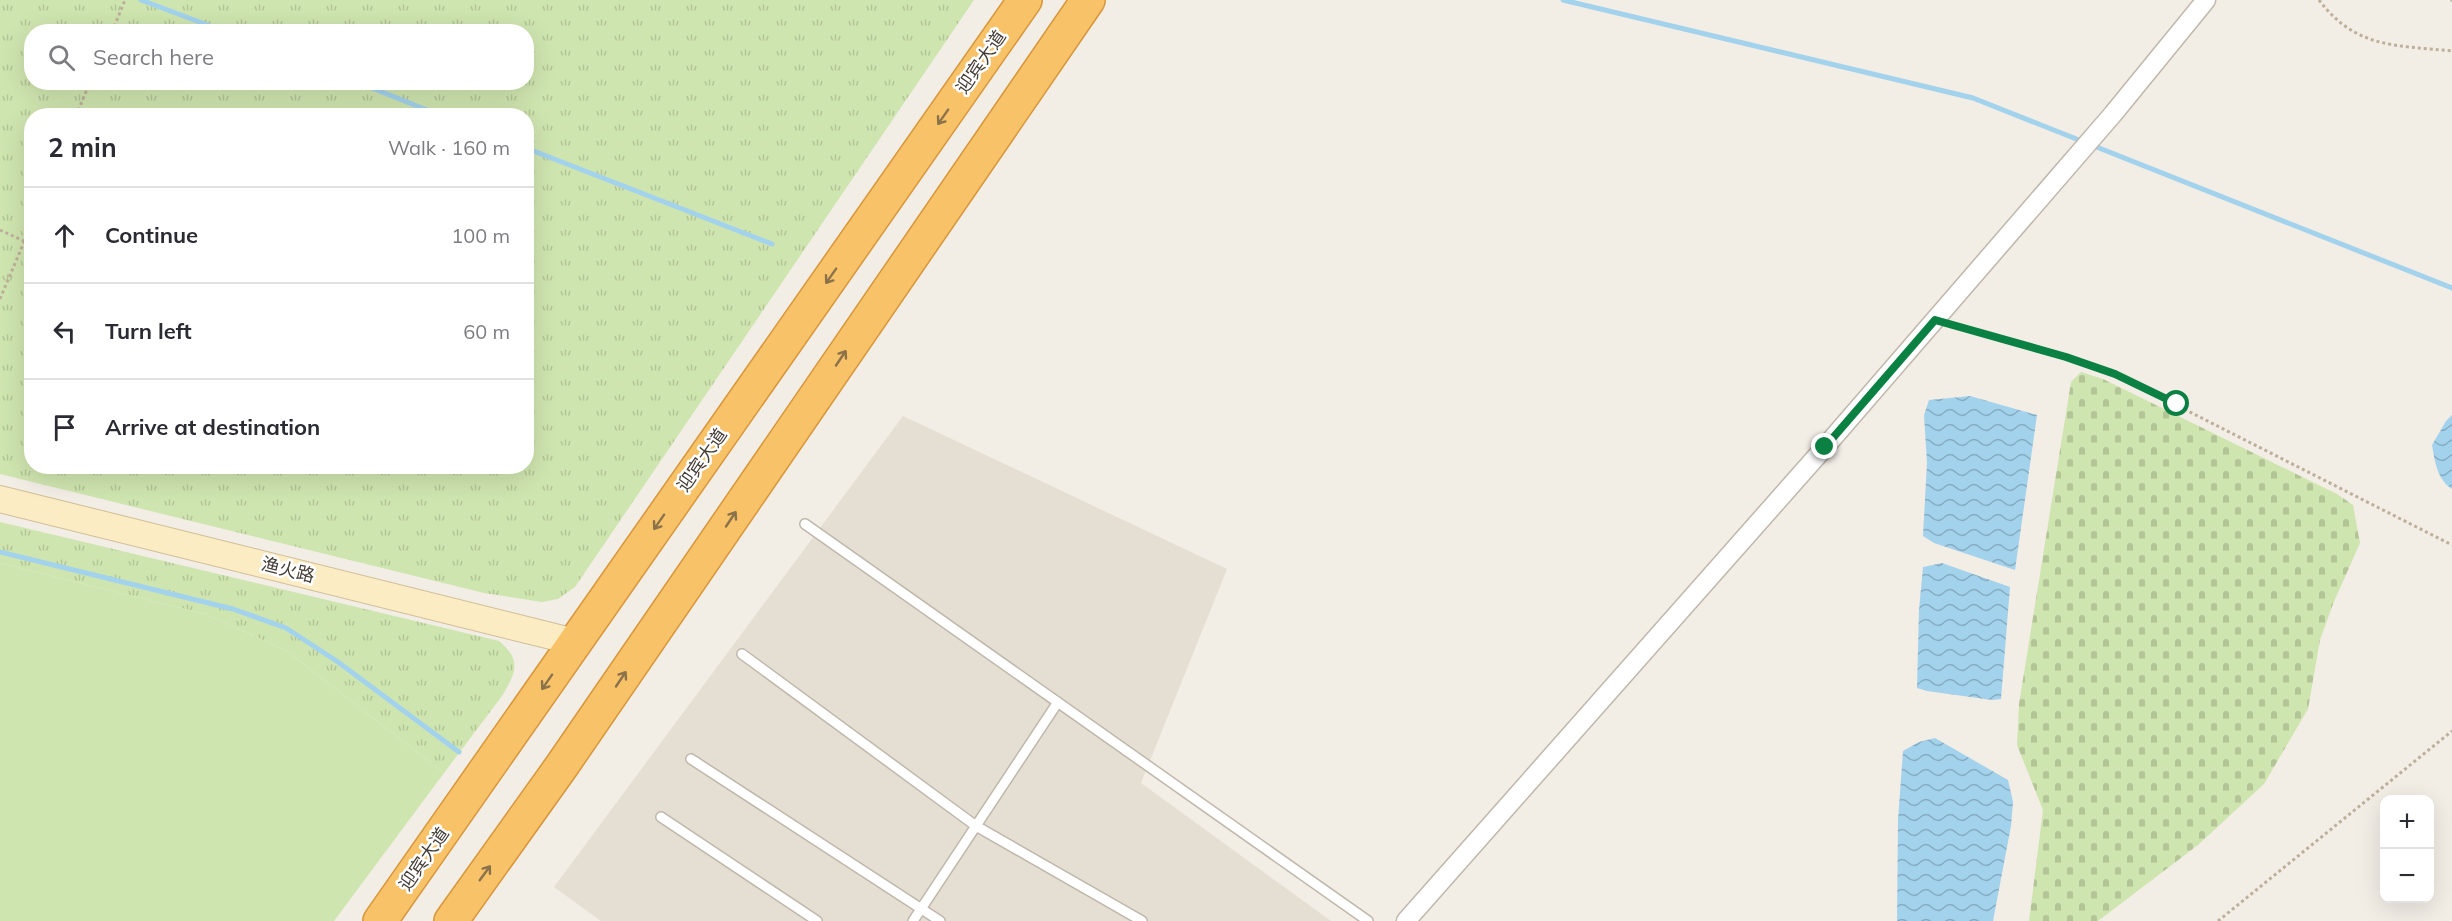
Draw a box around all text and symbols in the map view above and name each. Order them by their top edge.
search box [24,24,534,90]
street label: 迎宾大道 [951,26,1011,98]
icon: search [45,41,78,74]
text: Search here [93,43,214,71]
one-way arrow [937,108,949,124]
text: 2 min [48,131,117,164]
text: Walk · 160 m [388,135,510,160]
icon: ahead [48,219,81,252]
text: Continue [105,221,198,249]
text: 100 m [451,223,510,248]
one-way arrow [825,268,837,284]
icon: left [48,315,81,348]
text: Turn left [105,317,192,345]
text: 60 m [463,319,510,344]
one-way arrow [835,350,847,366]
route start [2163,390,2189,416]
icon: arrive [48,411,81,444]
text: Arrive at destination [105,413,320,441]
street label: 迎宾大道 [672,424,732,496]
route end [1811,433,1837,459]
one-way arrow [725,511,737,527]
one-way arrow [653,514,665,530]
street label: 渔火路 [259,552,317,587]
one-way arrow [615,672,627,688]
one-way arrow [541,673,553,689]
map controls [2380,795,2434,903]
button: + [2380,795,2434,849]
street label: 迎宾大道 [394,823,454,895]
button: − [2380,849,2434,903]
one-way arrow [478,866,491,882]

